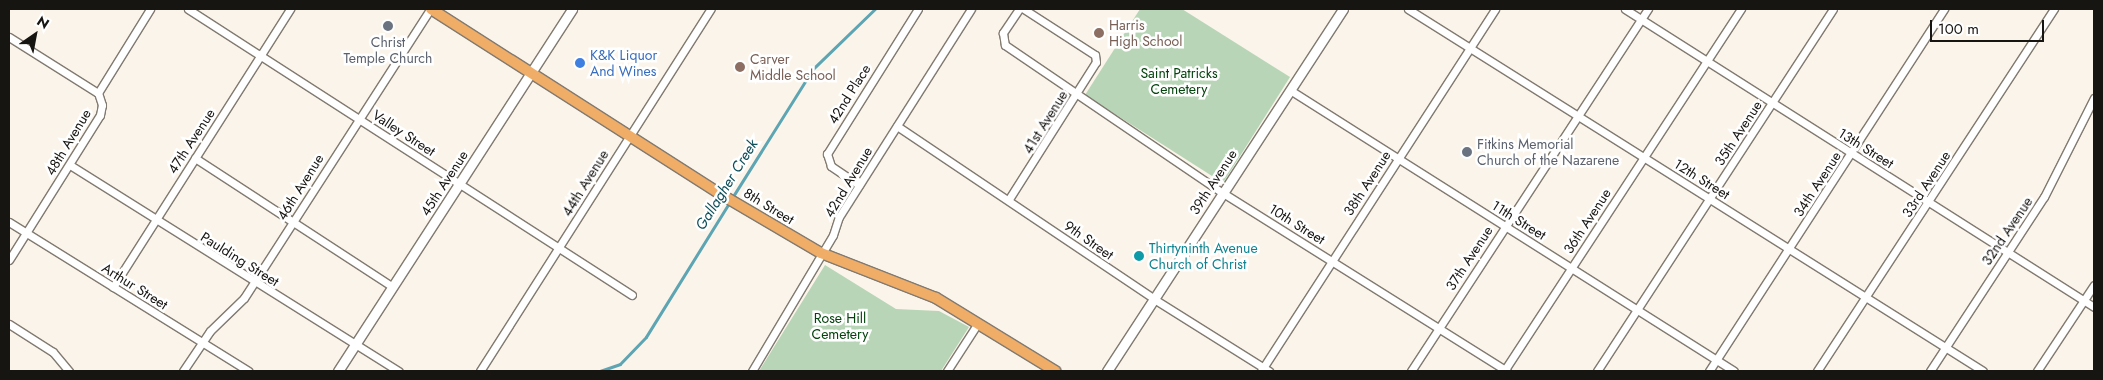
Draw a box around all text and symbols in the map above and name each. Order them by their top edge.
north arrow [10,10,60,60]
scale bar [1933,10,2047,42]
text: N [33,11,53,34]
place label: Harris High School [1109,17,1182,49]
text: 100 m [1938,18,1979,40]
marker: Christ Temple Church [382,20,394,32]
marker: Harris High School [1093,27,1105,39]
place label: Christ Temple Church [344,34,432,66]
place label: K&K Liquor And Wines [590,47,657,80]
place label: Carver Middle School [750,51,836,84]
marker: K&K Liquor And Wines [574,57,586,69]
marker: Carver Middle School [734,61,746,73]
street label: 42nd Place [824,61,874,127]
park label: Saint Patricks Cemetery [1140,65,1218,98]
street label: 41st Avenue [1019,87,1071,157]
street label: 35th Avenue [1711,97,1765,169]
street label: 47th Avenue [164,105,218,177]
street label: 48th Avenue [42,106,94,178]
street label: Valley Street [369,106,439,160]
street label: 13th Street [1835,124,1897,172]
water label: Gallagher Creek [692,136,762,234]
place label: Fitkins Memorial Church of the Nazarene [1477,136,1619,168]
street label: 42nd Avenue [820,144,876,220]
street label: 39th Avenue [1186,146,1240,218]
marker: Fitkins Memorial Church of the Nazarene [1461,146,1473,158]
street label: 45th Avenue [417,147,471,219]
street label: 44th Avenue [558,147,612,219]
street label: 38th Avenue [1340,147,1394,219]
street label: 34th Avenue [1790,148,1844,220]
street label: 33rd Avenue [1898,148,1954,220]
street label: 46th Avenue [273,151,327,223]
street label: 12th Street [1671,155,1733,203]
street label: 8th Street [741,184,797,228]
street label: 36th Avenue [1560,185,1614,257]
street label: 32nd Avenue [1978,194,2036,268]
street label: 11th Street [1489,197,1549,243]
street label: 10th Street [1266,200,1328,248]
street label: 9th Street [1061,217,1117,263]
street label: 37th Avenue [1442,223,1496,293]
street label: Paulding Street [198,228,282,290]
place label: Thirtyninth Avenue Church of Christ [1149,240,1258,272]
marker: Thirtyninth Avenue Church of Christ [1133,250,1145,262]
street label: Arthur Street [99,259,171,313]
park label: Rose Hill Cemetery [812,310,868,342]

